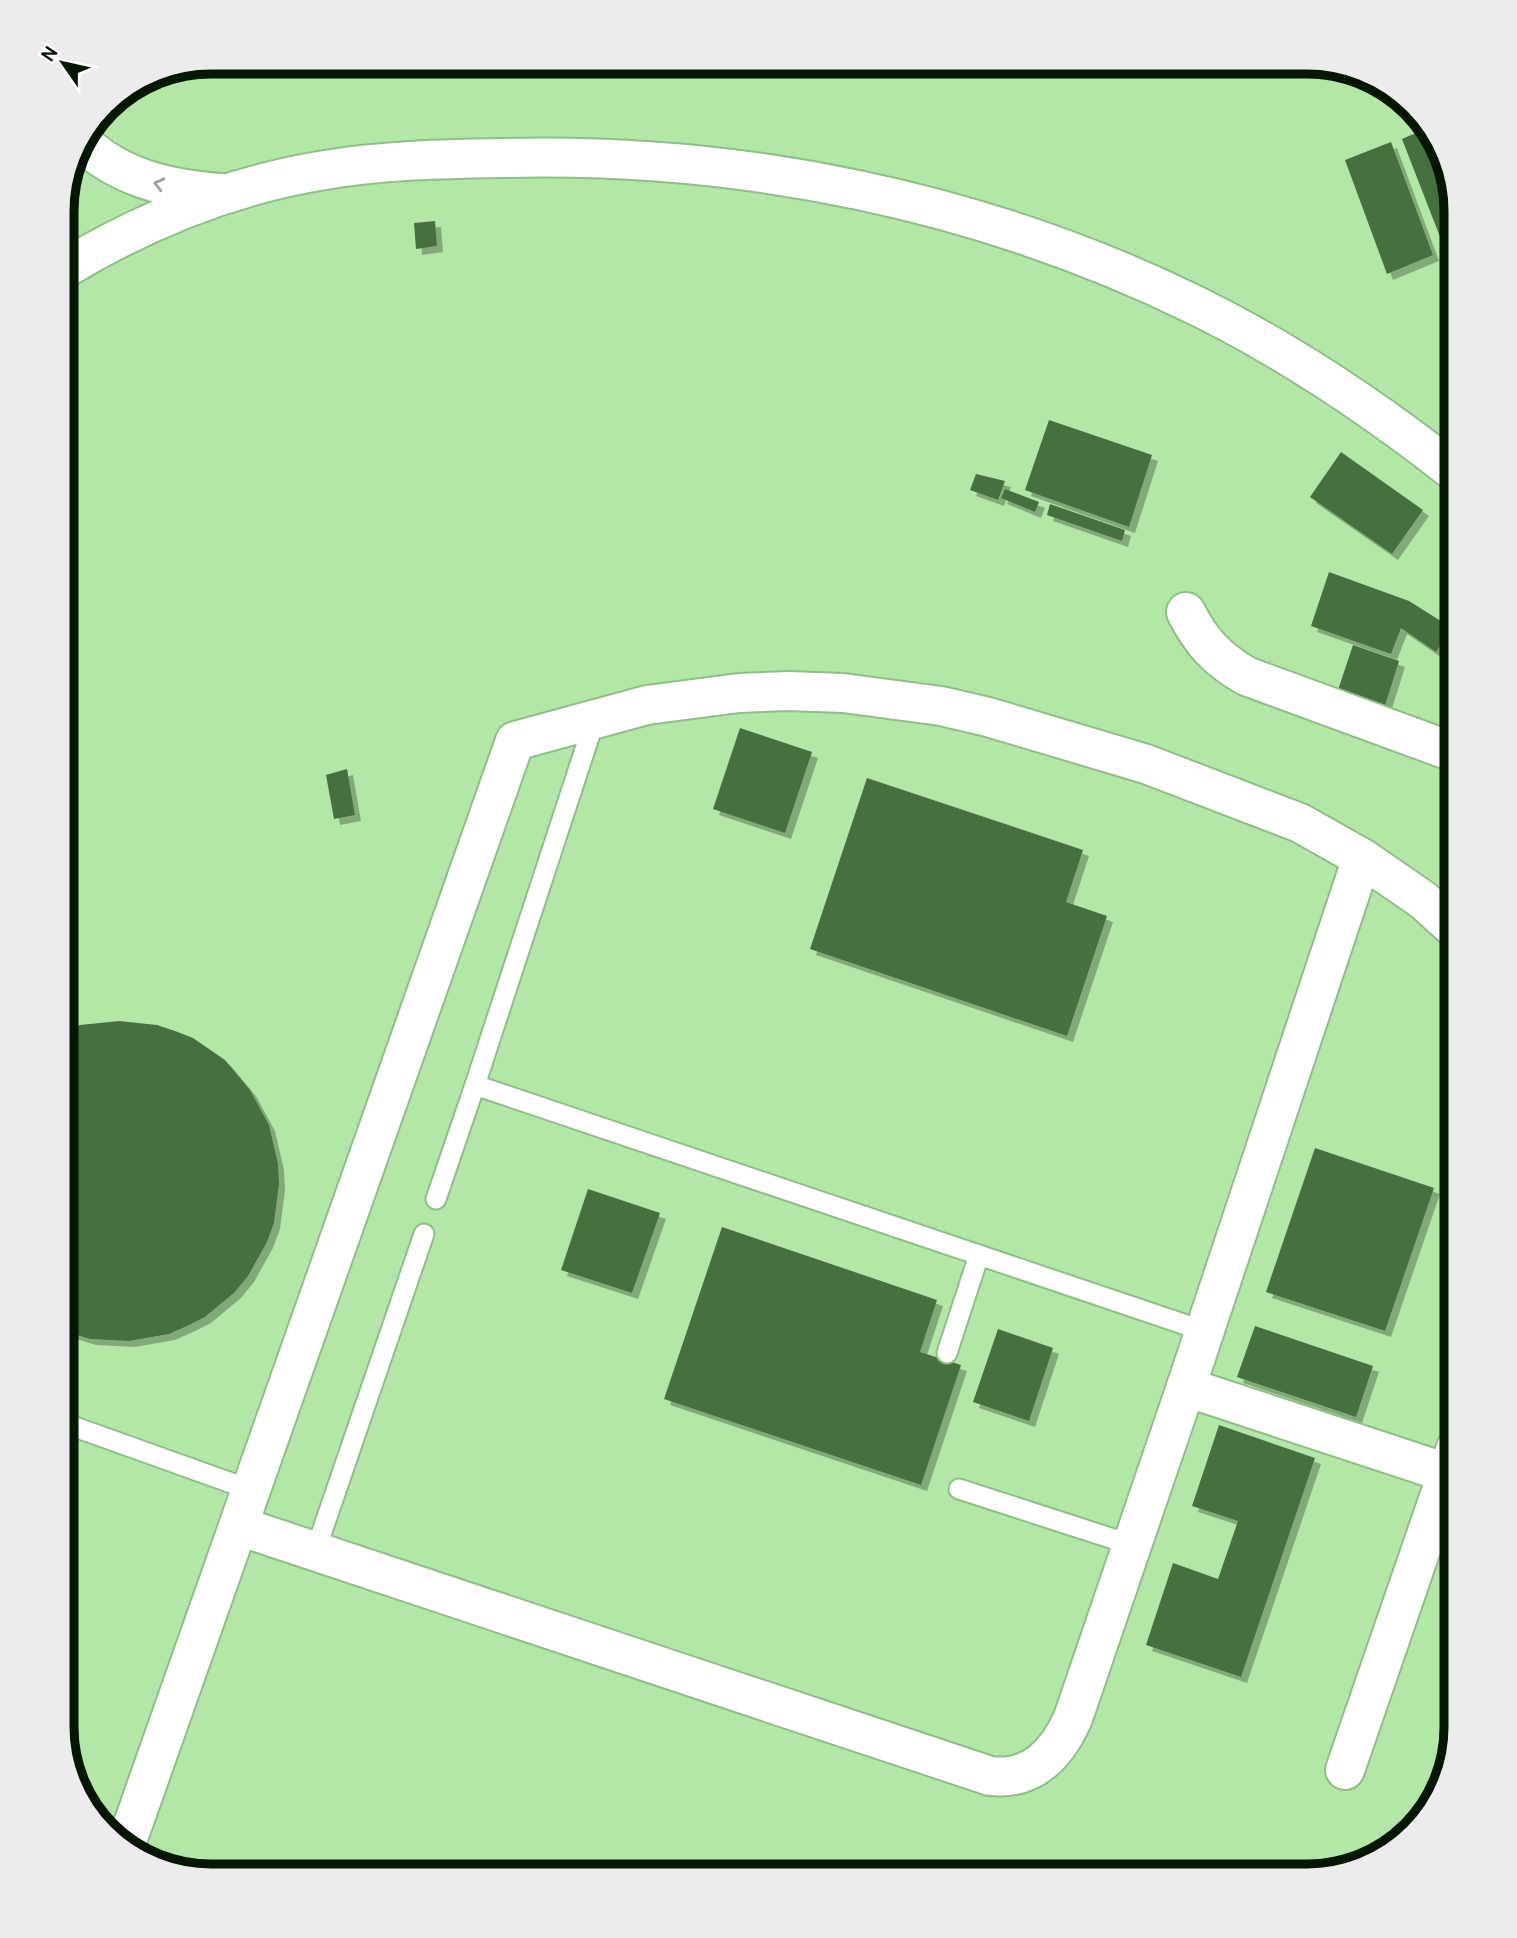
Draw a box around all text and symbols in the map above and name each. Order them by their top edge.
north arrow [28,28,98,98]
text: N [36,42,63,66]
one-way arrow [153,178,165,192]

